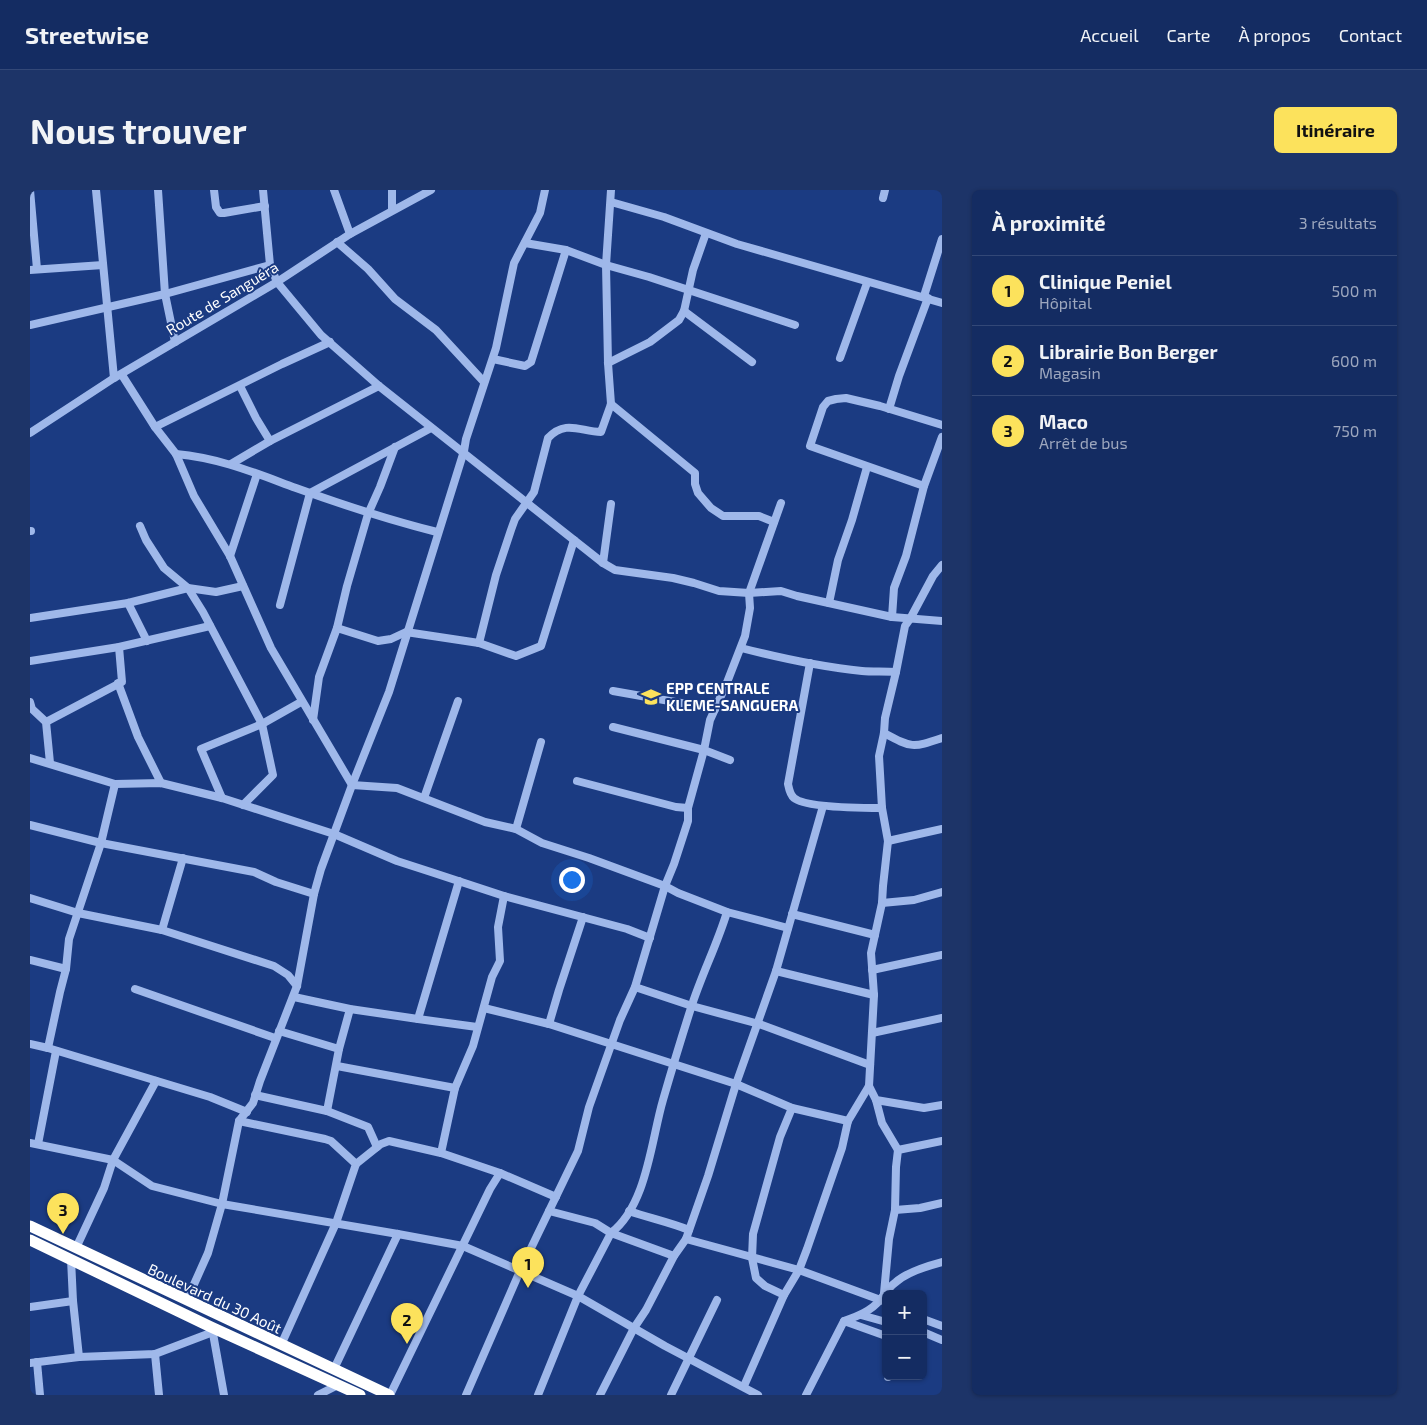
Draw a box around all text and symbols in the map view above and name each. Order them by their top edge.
text: Streetwise [25,20,149,49]
text: Accueil [1080,24,1139,46]
text: Carte [1167,24,1210,46]
text: À propos [1238,24,1311,46]
text: Contact [1339,24,1402,46]
button: Itinéraire [1274,107,1397,153]
text: Nous trouver [30,109,247,151]
text: À proximité [992,210,1106,235]
text: 3 résultats [1299,213,1377,232]
street label: Route de Sanguéra [163,257,281,339]
text: Clinique Peniel [1039,270,1172,293]
text: 1 [1005,281,1011,300]
text: 500 m [1332,281,1377,300]
text: Hôpital [1039,293,1092,312]
text: Librairie Bon Berger [1039,340,1218,363]
text: 2 [1003,351,1013,370]
text: 600 m [1331,351,1377,370]
text: Magasin [1039,363,1101,382]
text: Maco [1039,410,1088,433]
text: 3 [1003,421,1013,440]
text: 750 m [1333,421,1377,440]
text: Arrêt de bus [1039,433,1128,452]
place label: EPP CENTRALE KLEME-SANGUERA [666,679,799,714]
school or university icon: EPP CENTRALE KLEME-SANGUERA [640,686,662,708]
your location [559,867,585,893]
pin: 3 [47,1193,79,1234]
pin: 1 [512,1247,544,1288]
street label: Boulevard du 30 Août [145,1259,285,1337]
map controls [882,1290,927,1380]
button: + [882,1290,927,1335]
pin: 2 [391,1303,423,1344]
button: − [882,1335,927,1380]

